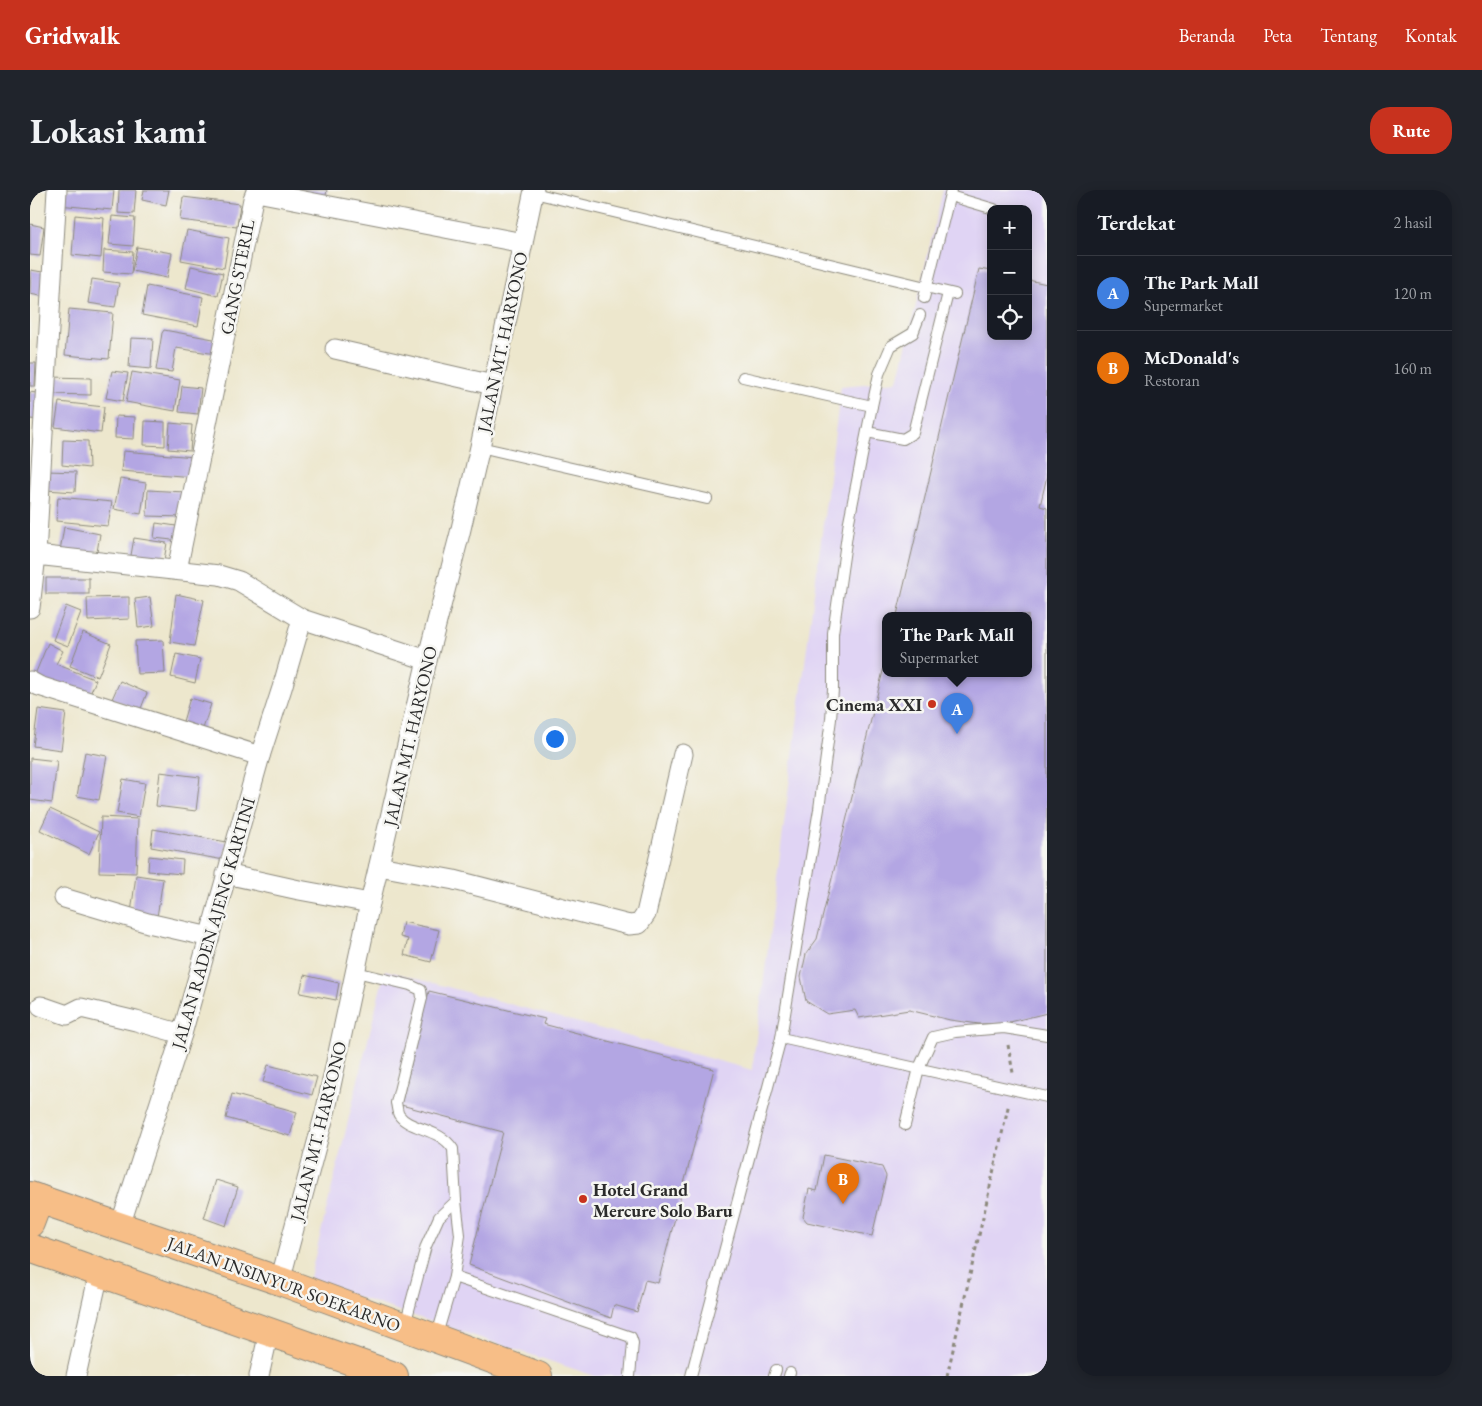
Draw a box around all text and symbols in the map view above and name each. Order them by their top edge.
text: Gridwalk [25,20,120,51]
text: Beranda [1179,24,1235,47]
text: Peta [1263,24,1292,47]
text: Tentang [1320,24,1377,47]
text: Kontak [1405,24,1457,47]
button: Rute [1370,107,1452,154]
text: Lokasi kami [30,108,207,153]
map controls [987,205,1032,340]
button: + [987,205,1032,250]
text: Terdekat [1097,209,1175,236]
text: 2 hasil [1394,212,1432,233]
street label: GANG STERIL [215,217,260,336]
street label: JALAN MT. HARYONO [471,249,532,436]
button: − [987,250,1032,295]
text: The Park Mall [1144,270,1259,295]
text: A [1107,283,1119,304]
text: 120 m [1393,283,1432,304]
button: locate [987,295,1032,340]
text: Supermarket [1144,295,1223,316]
text: McDonald's [1144,345,1239,370]
text: B [1108,358,1118,379]
text: 160 m [1393,358,1432,379]
text: Restoran [1144,370,1200,391]
popup [882,612,1032,677]
text: The Park Mall [900,622,1014,647]
street label: JALAN MT. HARYONO [378,644,442,830]
text: Supermarket [900,647,978,668]
place label: Cinema XXI [826,693,922,716]
pin: A [941,693,973,734]
marker: Cinema XXI [926,698,938,710]
your location [542,726,568,752]
street label: JALAN RADEN AJENG KARTINI [165,794,260,1054]
street label: JALAN MT. HARYONO [284,1039,351,1225]
pin: B [827,1163,859,1204]
place label: Hotel Grand Mercure Solo Baru [593,1178,733,1222]
marker: Hotel Grand Mercure Solo Baru [577,1193,589,1205]
street label: JALAN INSINYUR SOEKARNO [162,1230,404,1337]

